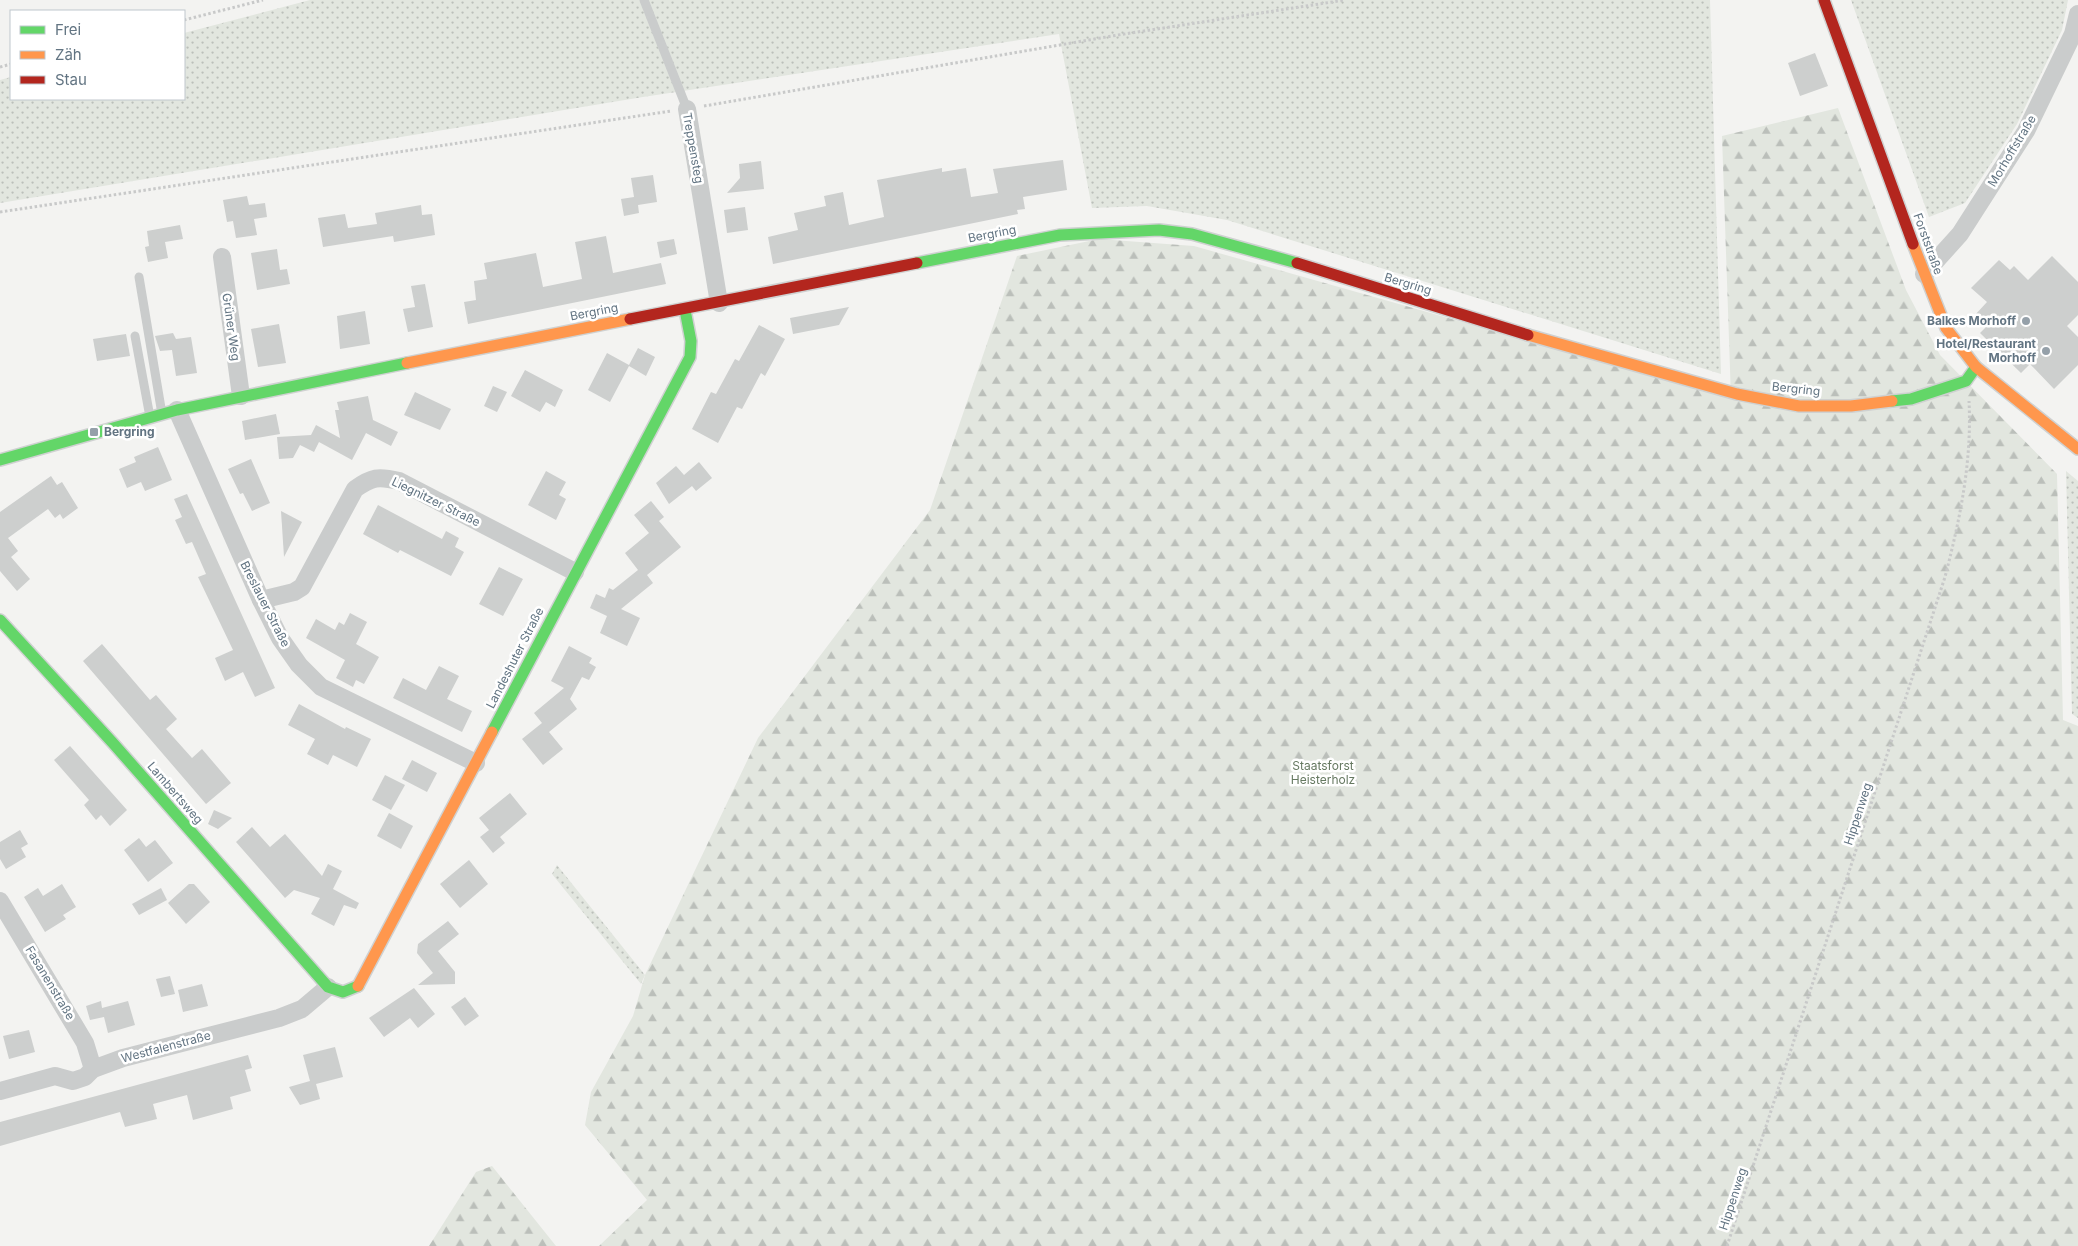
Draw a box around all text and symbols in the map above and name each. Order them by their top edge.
legend [10,10,185,100]
text: Frei [55,20,81,39]
text: Zäh [55,45,82,64]
text: Stau [55,70,87,89]
street label: Treppensteg [680,111,707,185]
street label: Morhoffstraße [1984,112,2039,189]
street label: Forststraße [1910,211,1947,277]
street label: Bergring [967,222,1017,246]
street label: Bergring [1383,269,1434,298]
street label: Grüner Weg [219,292,244,362]
street label: Bergring [569,300,619,324]
place label: Balkes Morhoff [1927,313,2016,328]
marker: Balkes Morhoff [2020,315,2032,327]
place label: Hotel/Restaurant Morhoff [1936,336,2037,365]
marker: Hotel/Restaurant Morhoff [2040,345,2052,357]
street label: Bergring [1771,379,1821,399]
place label: Bergring [104,424,155,439]
marker: Bergring [88,426,100,438]
street label: Liegnitzer Straße [390,474,483,529]
street label: Breslauer Straße [237,558,294,649]
street label: Landeshuter Straße [483,605,547,711]
park label: Staatsforst Heisterholz [1291,758,1355,787]
street label: Lambertsweg [144,759,206,827]
street label: Hippenweg [1840,781,1875,847]
street label: Fasanenstraße [22,943,78,1022]
street label: Westfalenstraße [119,1027,212,1066]
street label: Hippenweg [1715,1166,1750,1232]

